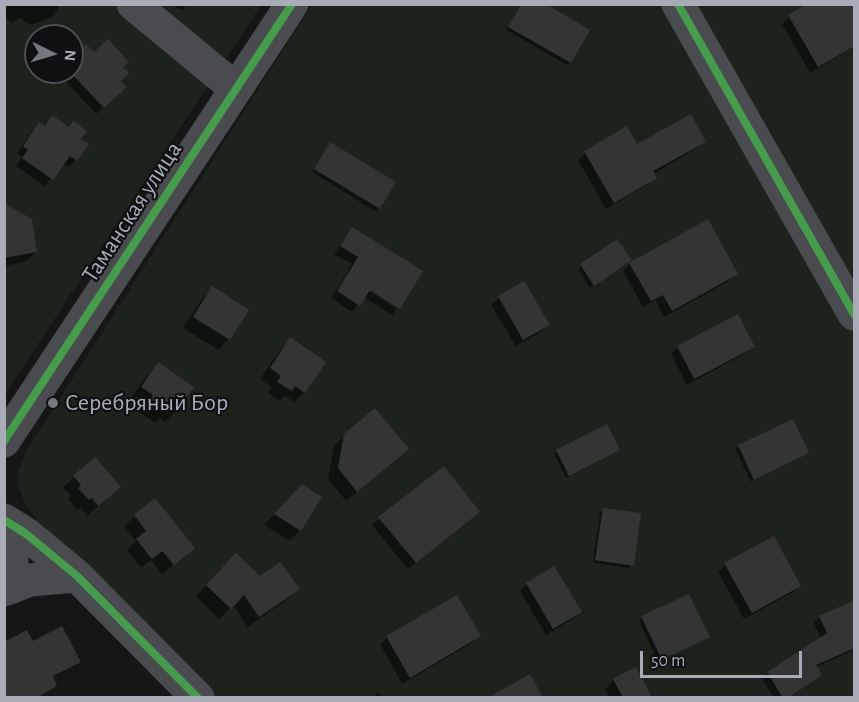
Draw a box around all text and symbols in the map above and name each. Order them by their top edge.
north arrow [24,24,84,84]
text: N [61,49,78,62]
street label: Таманская улица [76,136,188,288]
place label: Серебряный Бор [65,389,228,417]
marker: Серебряный Бор [46,396,60,410]
scale bar [643,639,805,677]
text: 50 m [651,652,685,670]

